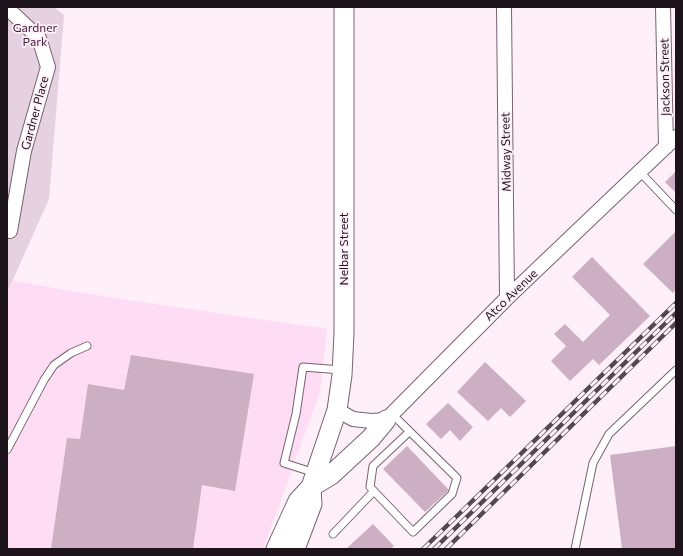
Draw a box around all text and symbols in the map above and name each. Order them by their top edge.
park label: Gardner Park [13,21,57,49]
street label: Jackson Street [657,38,673,116]
street label: Gardner Place [18,74,52,152]
street label: Midway Street [498,112,514,192]
street label: Nelbar Street [337,213,351,285]
street label: Atco Avenue [482,266,540,324]

